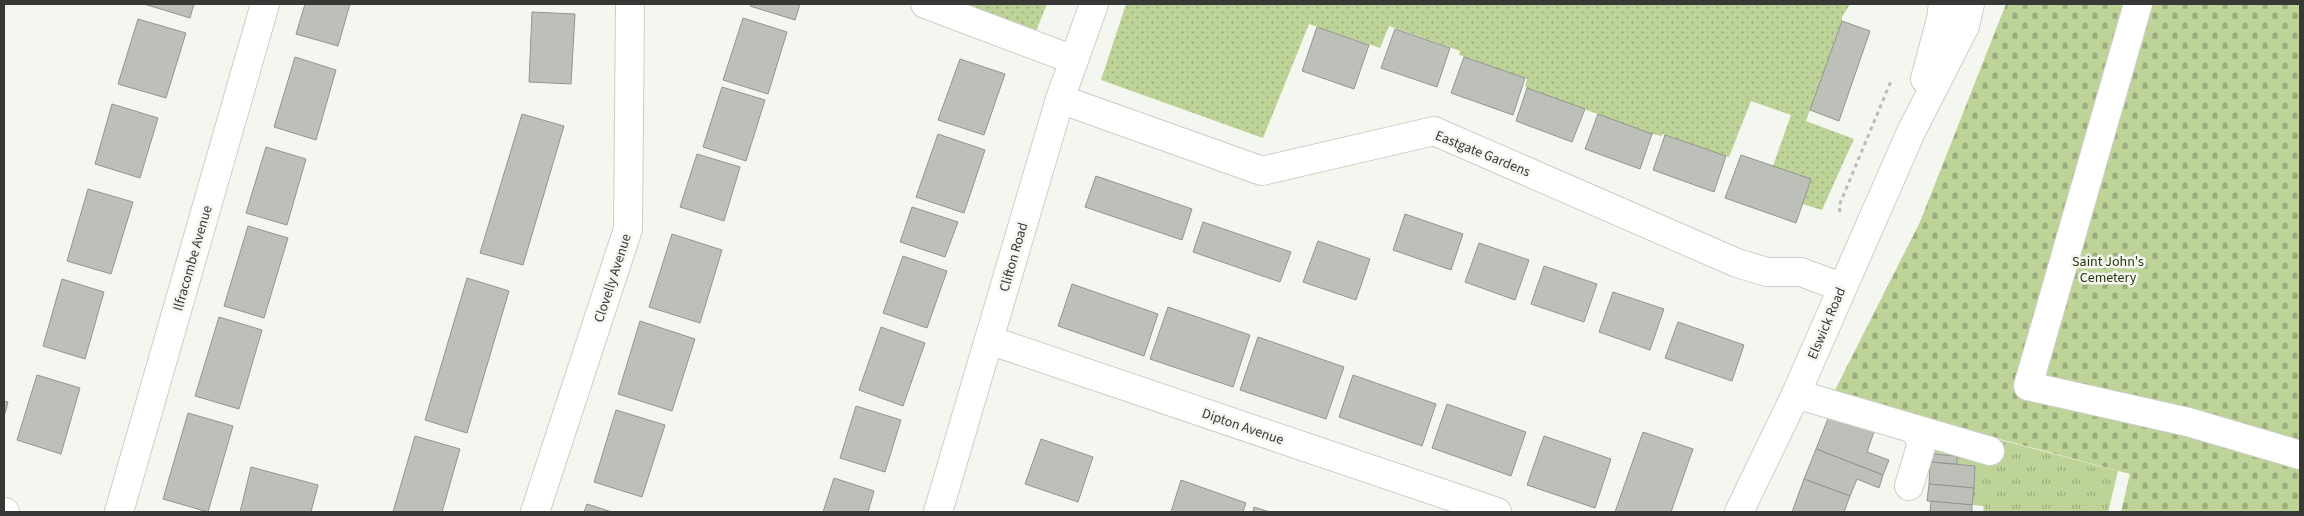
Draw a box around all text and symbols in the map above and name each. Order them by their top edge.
street label: Eastgate Gardens [1432,126,1533,182]
street label: Ilfracombe Avenue [168,203,218,313]
street label: Clifton Road [995,220,1033,294]
street label: Clovelly Avenue [589,231,637,325]
park label: Saint John's Cemetery [2072,252,2144,288]
street label: Elswick Road [1803,284,1851,363]
street label: Dipton Avenue [1199,404,1286,450]

